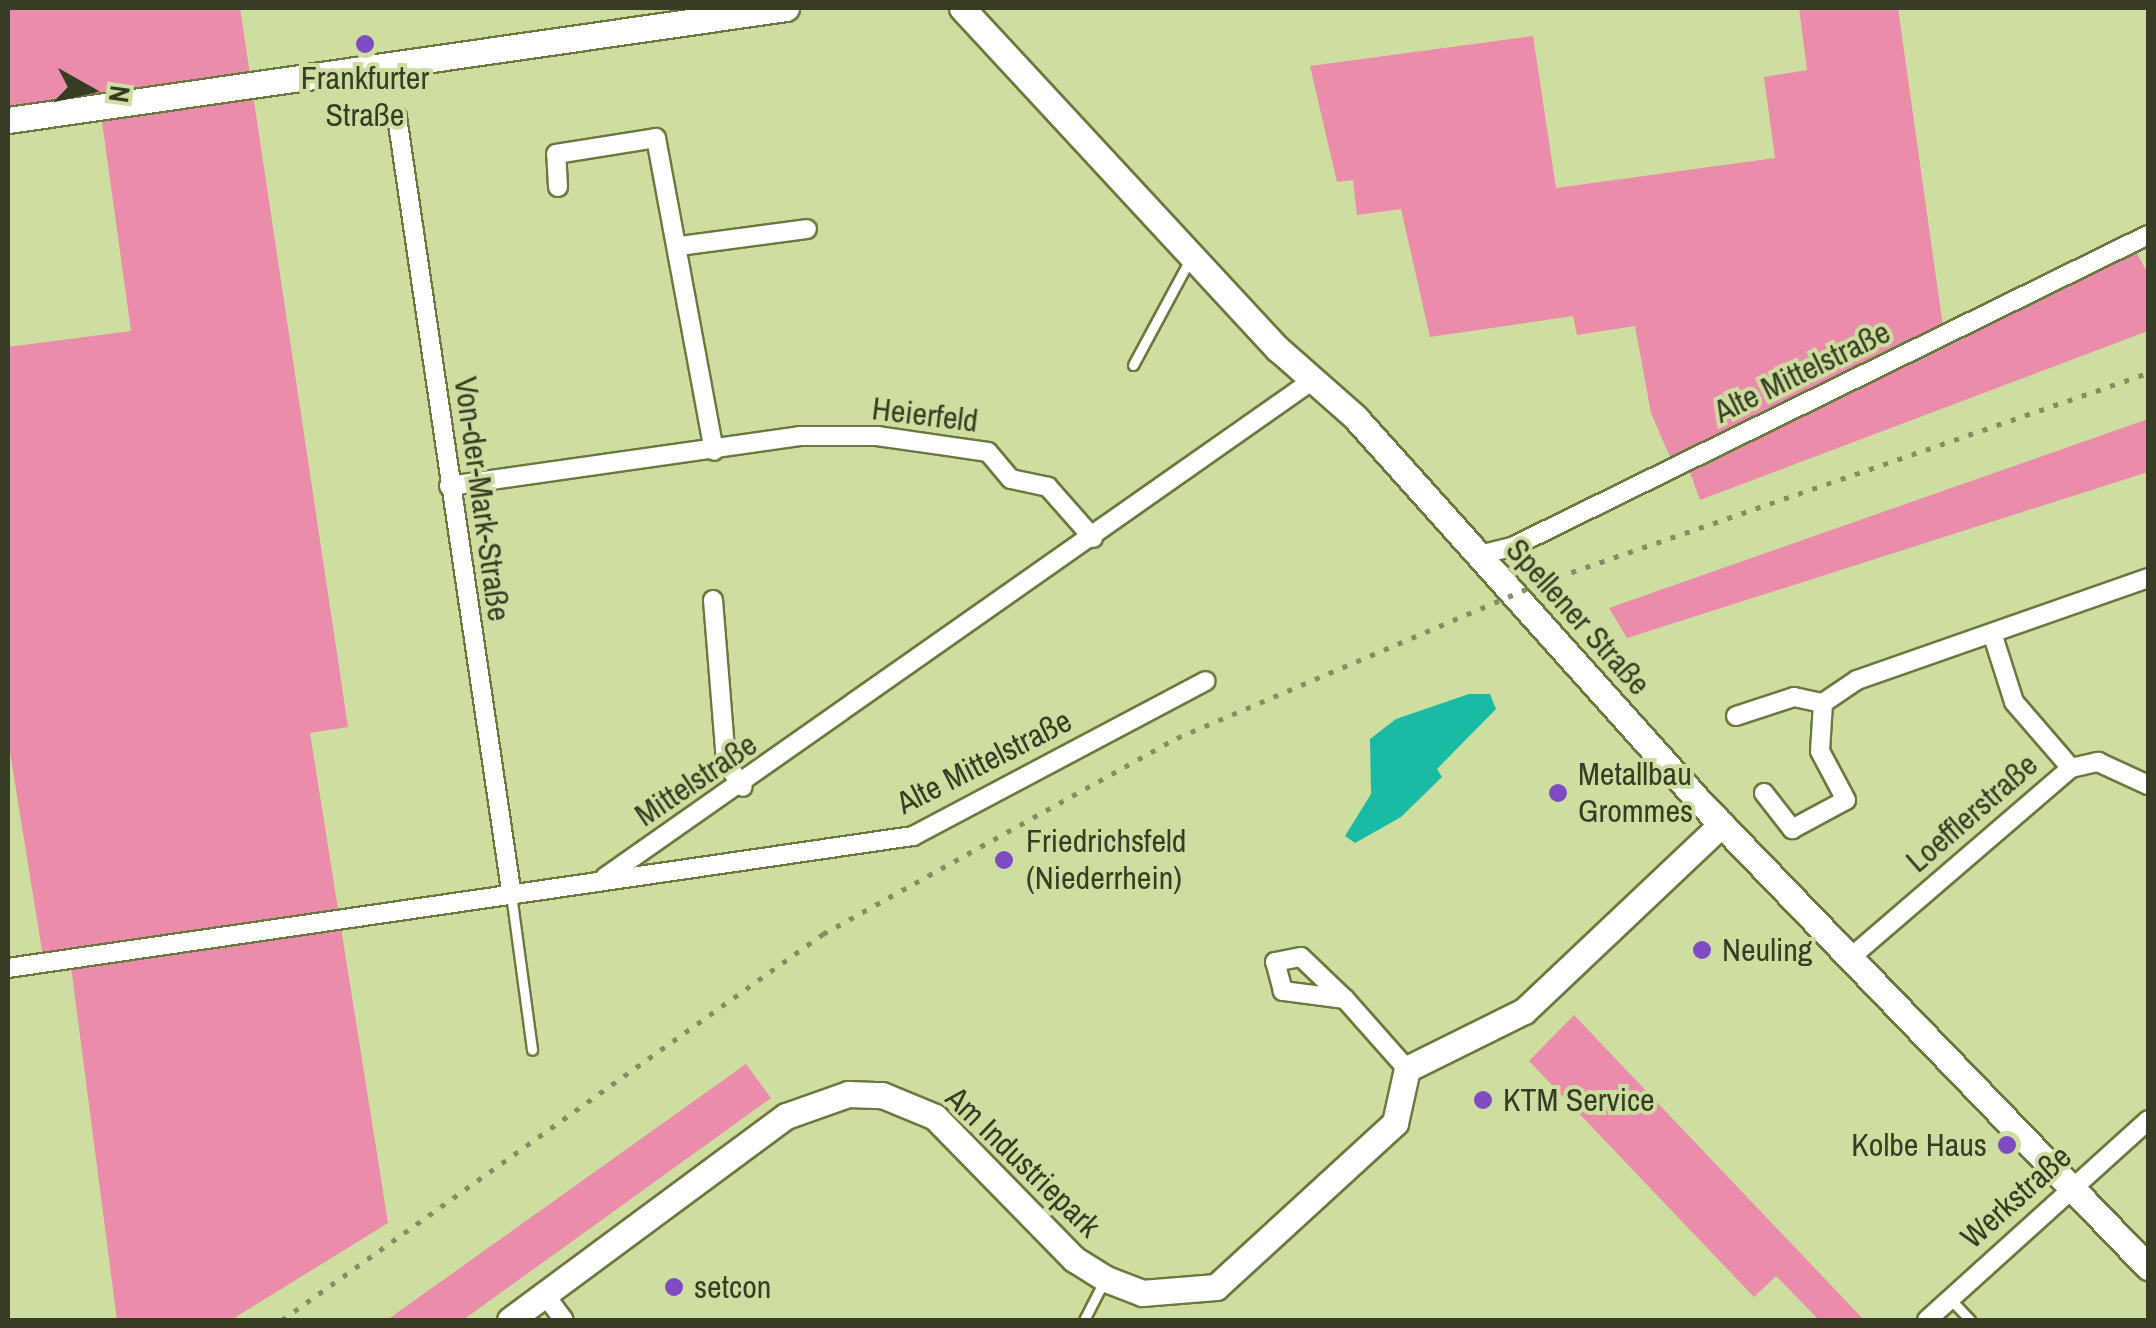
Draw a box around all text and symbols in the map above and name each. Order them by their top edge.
marker: Frankfurter Straße [354,33,376,55]
north arrow [40,40,140,140]
place label: Frankfurter Straße [301,60,429,135]
text: N [100,83,140,105]
street label: Alte Mittelstraße [1708,313,1896,431]
street label: Von-der-Mark-Straße [446,374,518,624]
street label: Heierfeld [870,389,980,441]
street label: Spellener Straße [1498,531,1658,703]
street label: Alte Mittelstraße [890,702,1078,822]
street label: Mittelstraße [628,725,764,835]
street label: Loefflerstraße [1898,746,2046,880]
place label: Metallbau Grommes [1578,756,1693,831]
marker: Metallbau Grommes [1547,782,1569,804]
place label: Friedrichsfeld (Niederrhein) [1026,823,1186,898]
marker: Friedrichsfeld (Niederrhein) [991,847,1017,873]
place label: Neuling [1722,931,1812,969]
marker: Neuling [1691,939,1713,961]
street label: Am Industriepark [938,1079,1108,1245]
place label: KTM Service [1503,1081,1655,1119]
marker: KTM Service [1472,1089,1494,1111]
place label: Kolbe Haus [1851,1126,1987,1164]
marker: Kolbe Haus [1996,1134,2018,1156]
street label: Werkstraße [1953,1138,2079,1256]
place label: setcon [694,1268,771,1306]
marker: setcon [663,1276,685,1298]

